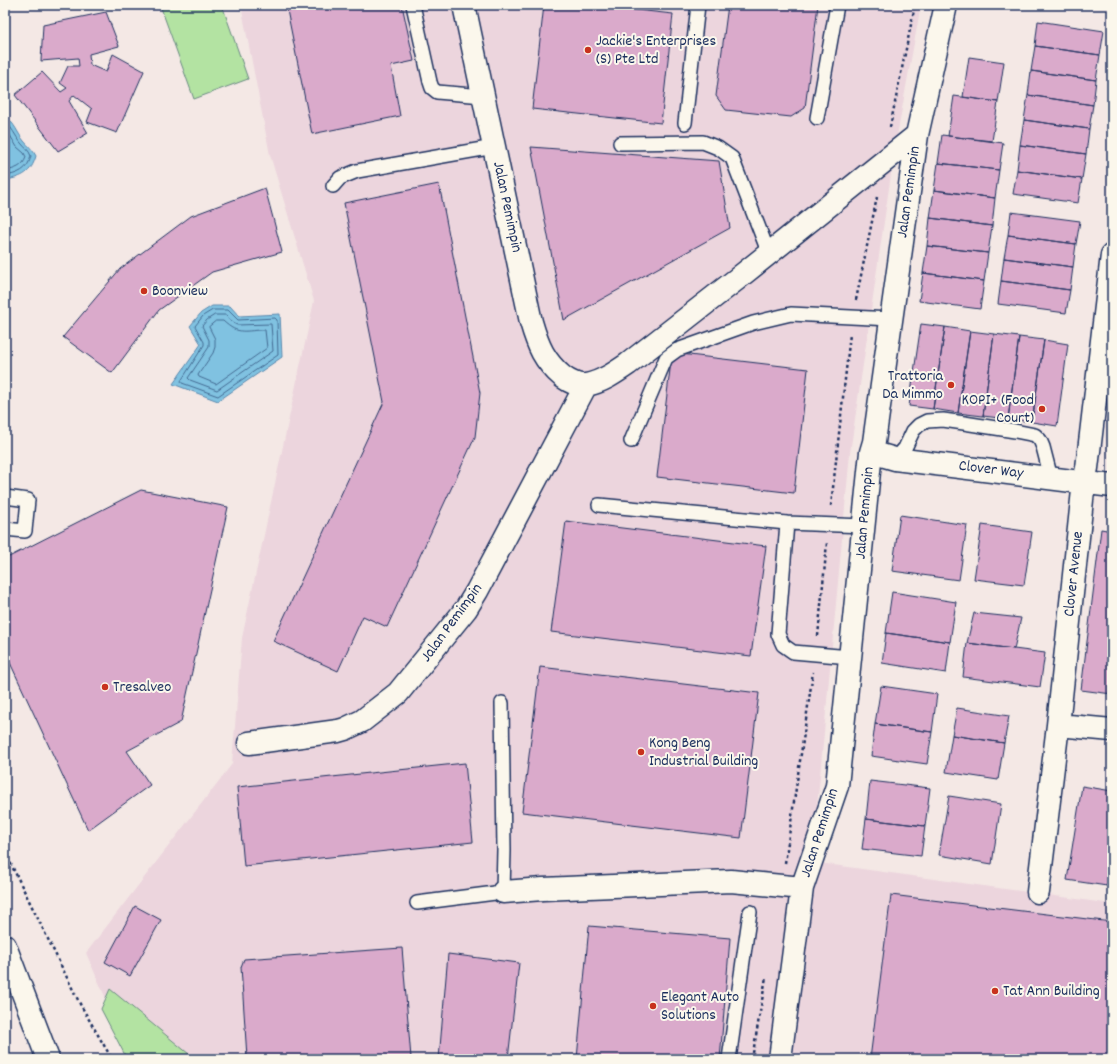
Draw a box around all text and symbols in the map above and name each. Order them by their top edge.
place label: Jackie's Enterprises (S) Pte Ltd [596,30,716,71]
marker: Jackie's Enterprises (S) Pte Ltd [583,45,593,55]
street label: Jalan Pemimpin [891,145,927,239]
street label: Jalan Pemimpin [486,159,528,255]
place label: Boonview [152,280,208,303]
marker: Boonview [139,286,149,296]
place label: Trattoria Da Mimmo [882,365,943,406]
marker: Trattoria Da Mimmo [946,380,956,390]
place label: KOPI+ (Food Court) [962,389,1034,430]
marker: KOPI+ (Food Court) [1037,404,1047,414]
street label: Clover Way [957,455,1025,485]
street label: Jalan Pemimpin [850,466,880,560]
street label: Clover Avenue [1058,530,1090,618]
street label: Jalan Pemimpin [415,579,489,667]
place label: Tresalveo [113,676,171,699]
marker: Tresalveo [100,682,110,692]
place label: Kong Beng Industrial Building [649,732,758,773]
marker: Kong Beng Industrial Building [636,747,646,757]
street label: Jalan Pemimpin [795,785,845,881]
place label: Tat Ann Building [1003,980,1100,1003]
place label: Elegant Auto Solutions [661,986,739,1027]
marker: Tat Ann Building [990,986,1000,996]
marker: Elegant Auto Solutions [648,1001,658,1011]

